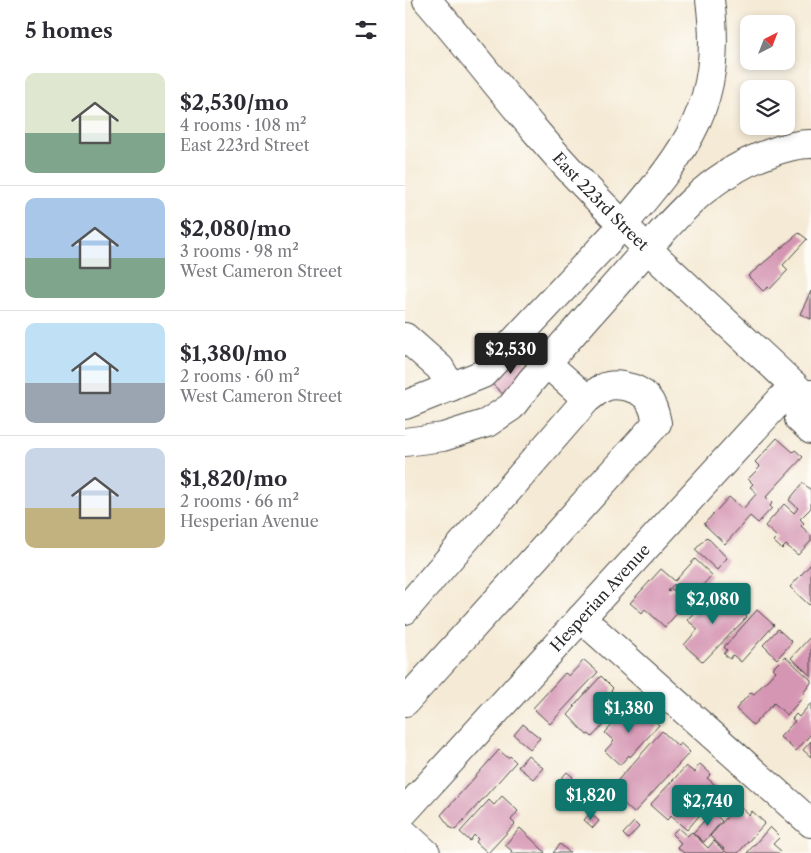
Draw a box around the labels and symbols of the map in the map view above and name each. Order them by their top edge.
north arrow [740,15,795,70]
street label: East 223rd Street [548,148,653,255]
pin: $2,530 [470,332,552,375]
street label: Hesperian Avenue [546,540,654,656]
pin: $2,080 [672,582,754,625]
pin: $1,380 [588,692,670,734]
pin: $1,820 [550,778,632,821]
pin: $2,740 [667,784,749,827]

